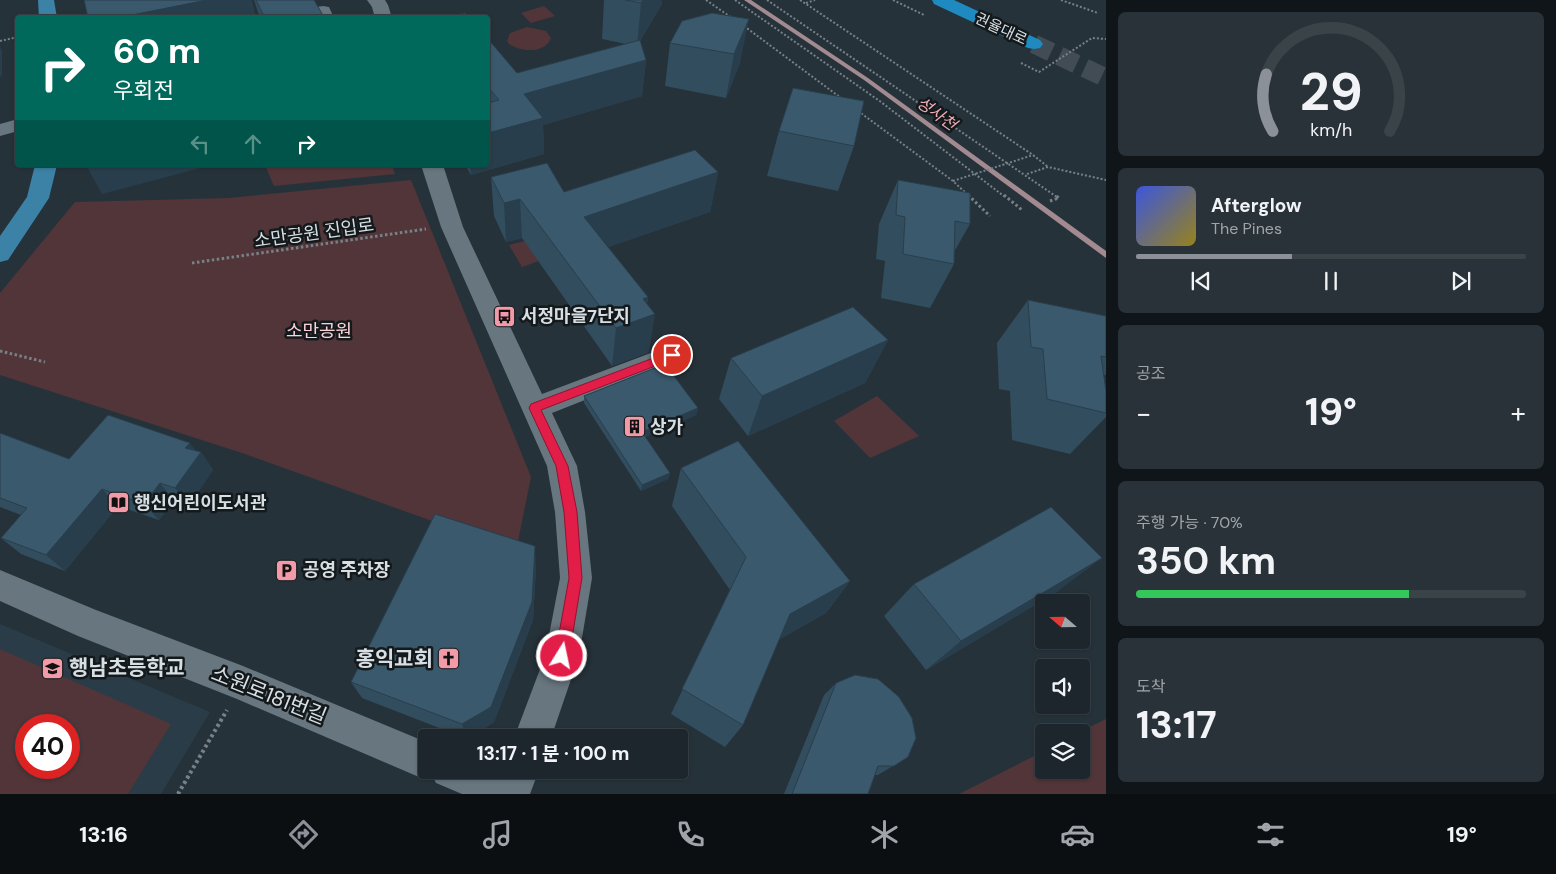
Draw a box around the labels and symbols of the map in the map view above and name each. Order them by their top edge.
street label: 권율대로 [972,8,1030,50]
water label: 성사천 [913,92,963,136]
street label: 소만공원 진입로 [253,213,375,253]
bus stop icon: 서정마을7단지 [493,304,517,328]
place label: 서정마을7단지 [521,304,630,328]
park label: 소만공원 [286,319,352,343]
pin [651,334,693,376]
building icon: 상가 [622,415,646,439]
place label: 상가 [650,415,684,439]
library icon: 행신어린이도서관 [106,491,130,515]
place label: 행신어린이도서관 [134,491,267,515]
parking icon: 공영 주차장 [275,558,299,582]
place label: 공영 주차장 [303,558,390,582]
north arrow [1035,594,1090,649]
position arrow [535,629,587,681]
place label: 홍익교회 [356,645,433,673]
church icon: 홍익교회 [437,647,461,671]
place label: 행남초등학교 [69,654,185,682]
school or university icon: 행남초등학교 [41,656,65,680]
street label: 소원로181번길 [207,659,331,731]
speed limit sign: 40 [15,714,80,779]

